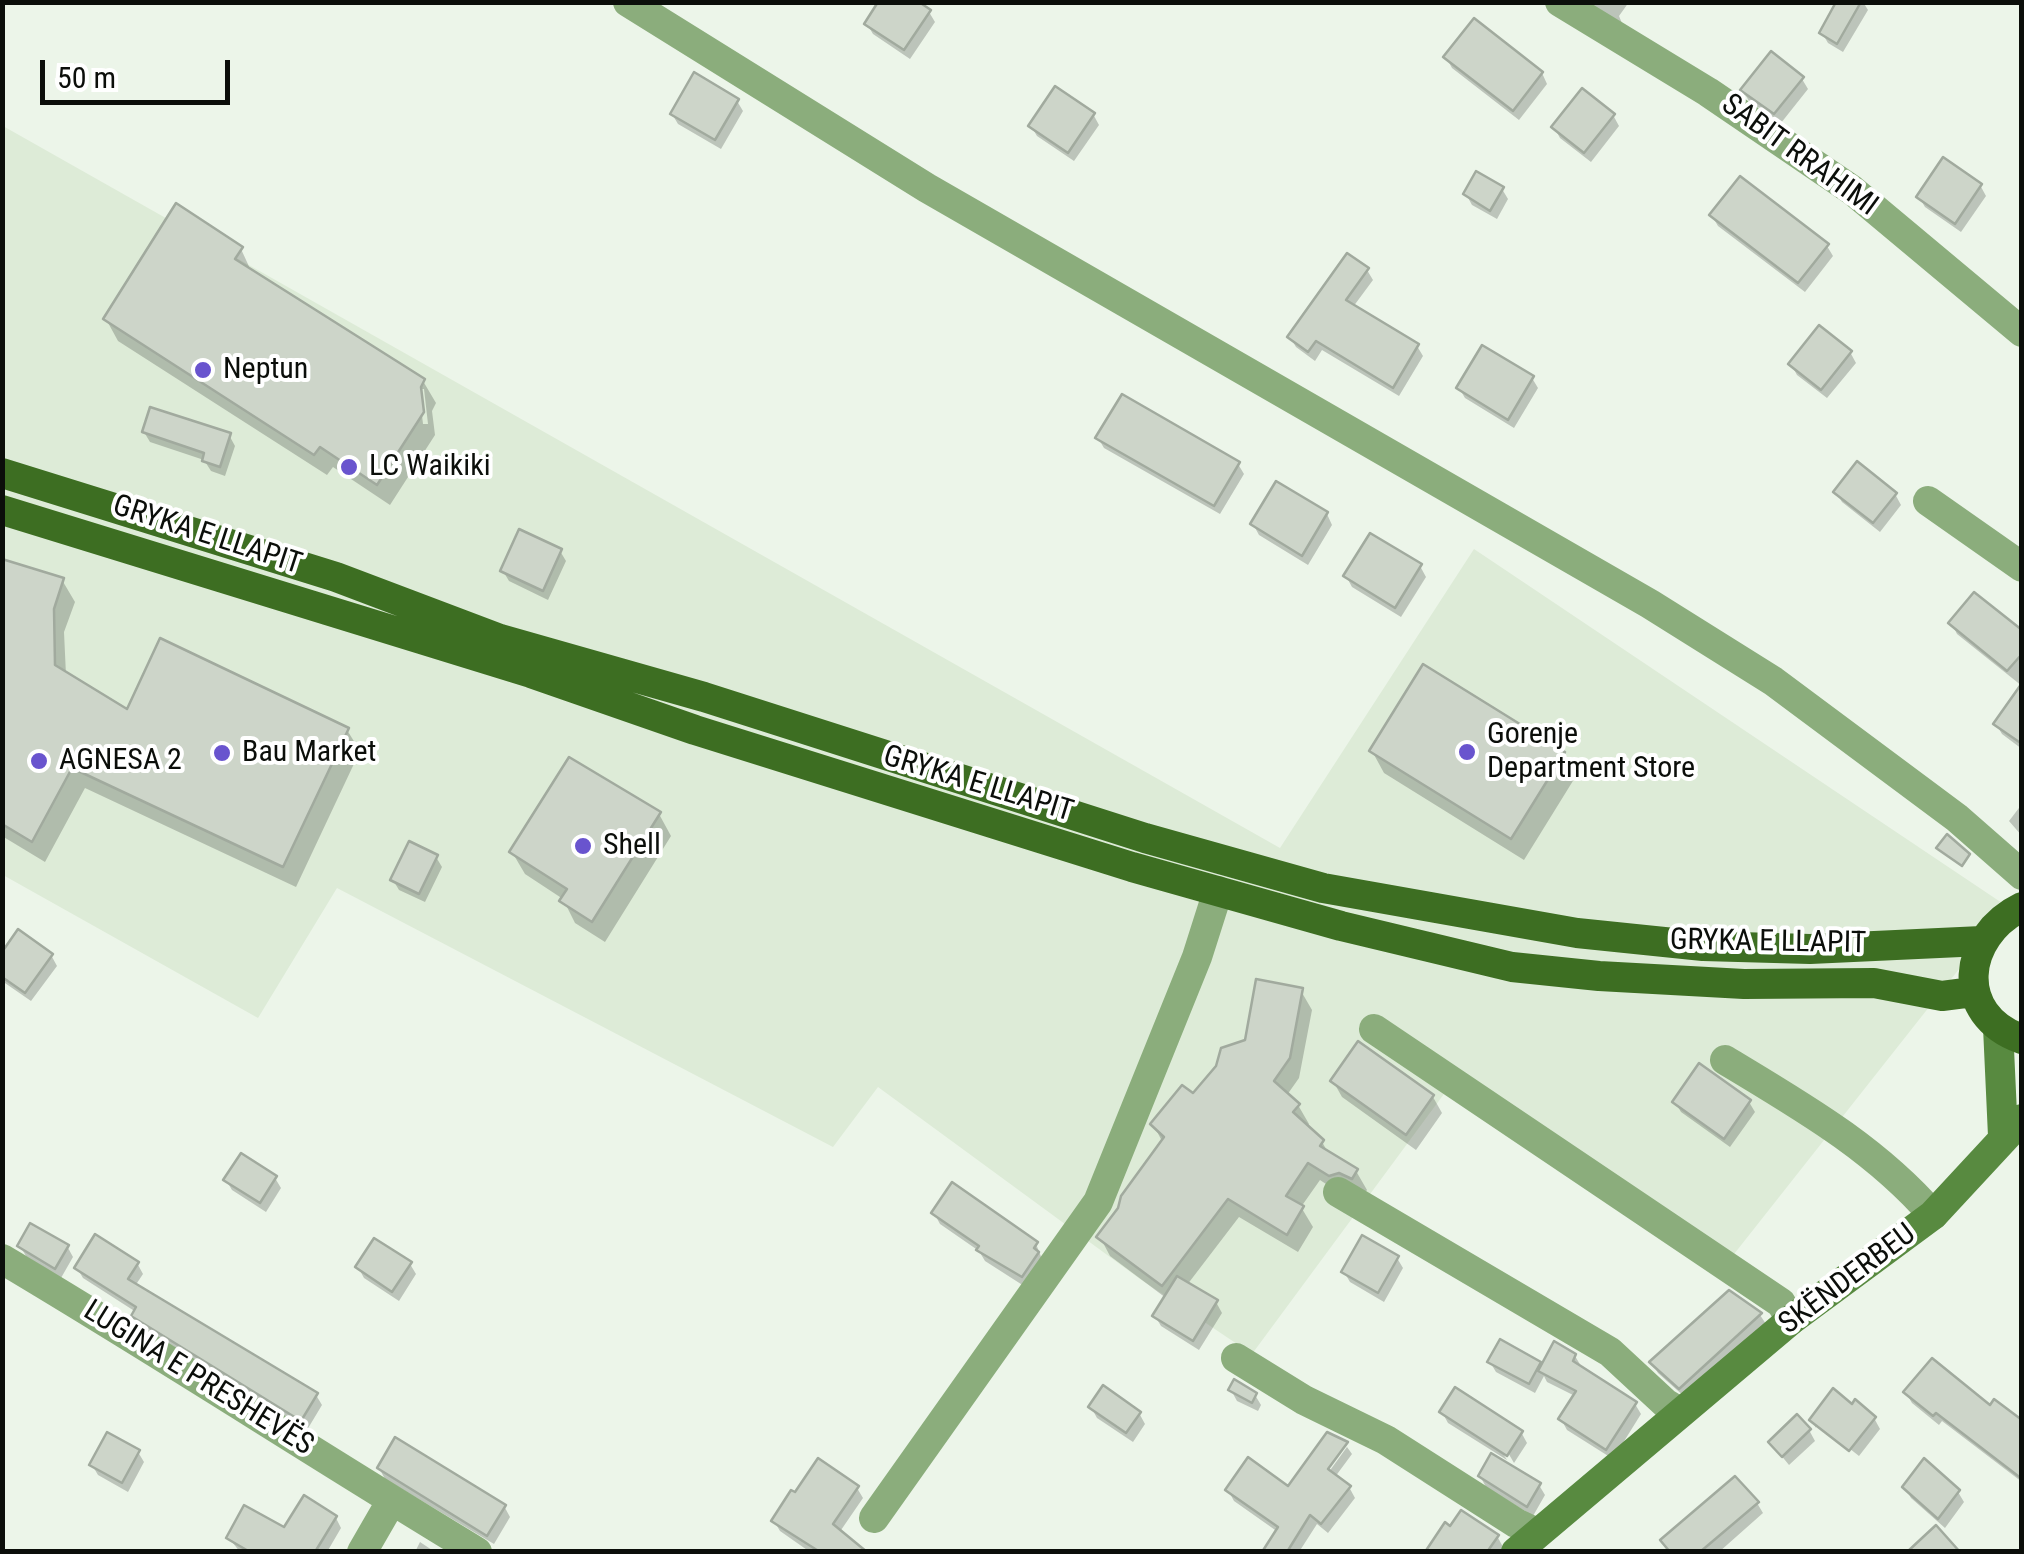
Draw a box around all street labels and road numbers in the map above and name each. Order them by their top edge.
street label: SABIT RRAHIMI [1714,87,1884,225]
street label: GRYKA E LLAPIT [108,489,306,583]
street label: GRYKA E LLAPIT [879,739,1077,831]
street label: GRYKA E LLAPIT [1669,923,1867,963]
street label: SKËNDERBEU [1773,1217,1923,1343]
street label: LUGINA E PRESHEVËS [76,1294,320,1464]

